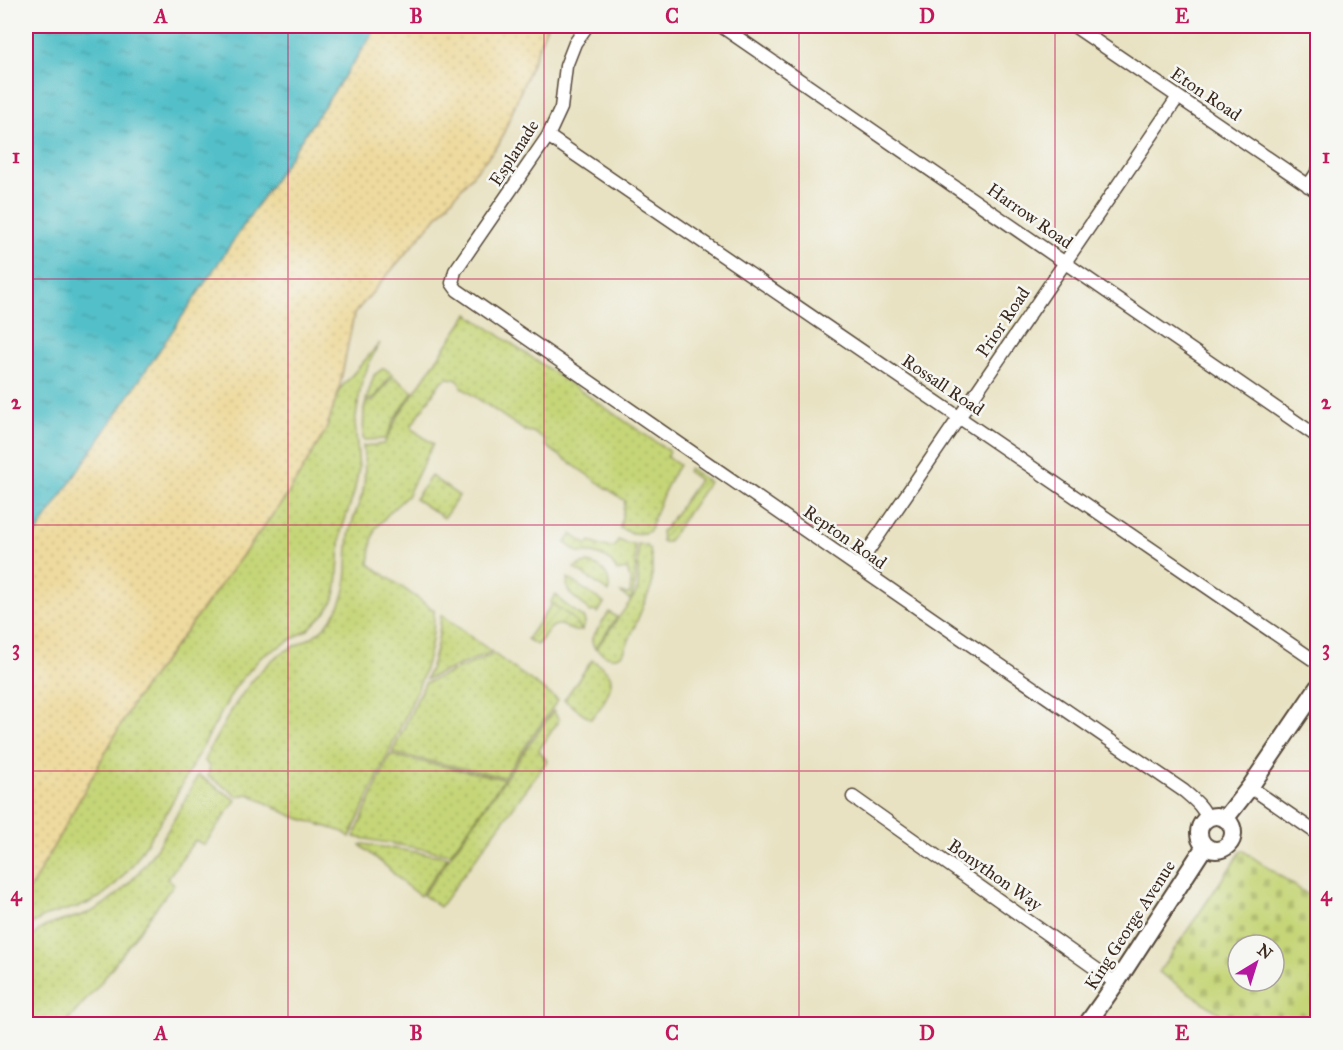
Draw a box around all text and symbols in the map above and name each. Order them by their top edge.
text: A [152,4,168,28]
text: B [409,4,423,28]
text: C [665,4,679,28]
text: D [919,4,935,28]
text: E [1175,4,1190,28]
street label: Eton Road [1166,62,1246,126]
street label: Esplanade [484,116,544,190]
text: 1 [12,144,20,168]
text: 1 [1322,144,1330,168]
street label: Harrow Road [983,178,1077,254]
street label: Prior Road [972,283,1034,361]
street label: Rossall Road [898,349,988,421]
text: 2 [11,390,22,414]
text: 2 [1321,390,1332,414]
street label: Repton Road [799,500,891,574]
text: 3 [12,636,20,661]
text: 3 [1322,636,1330,661]
street label: Bonython Way [944,834,1047,916]
street label: King George Avenue [1080,856,1181,994]
text: 4 [10,882,22,907]
text: 4 [1320,882,1332,907]
north arrow [1226,933,1286,993]
text: N [1254,940,1276,963]
text: A [152,1021,168,1045]
text: B [409,1021,423,1045]
text: C [665,1021,679,1045]
text: D [919,1021,935,1045]
text: E [1175,1021,1190,1045]

